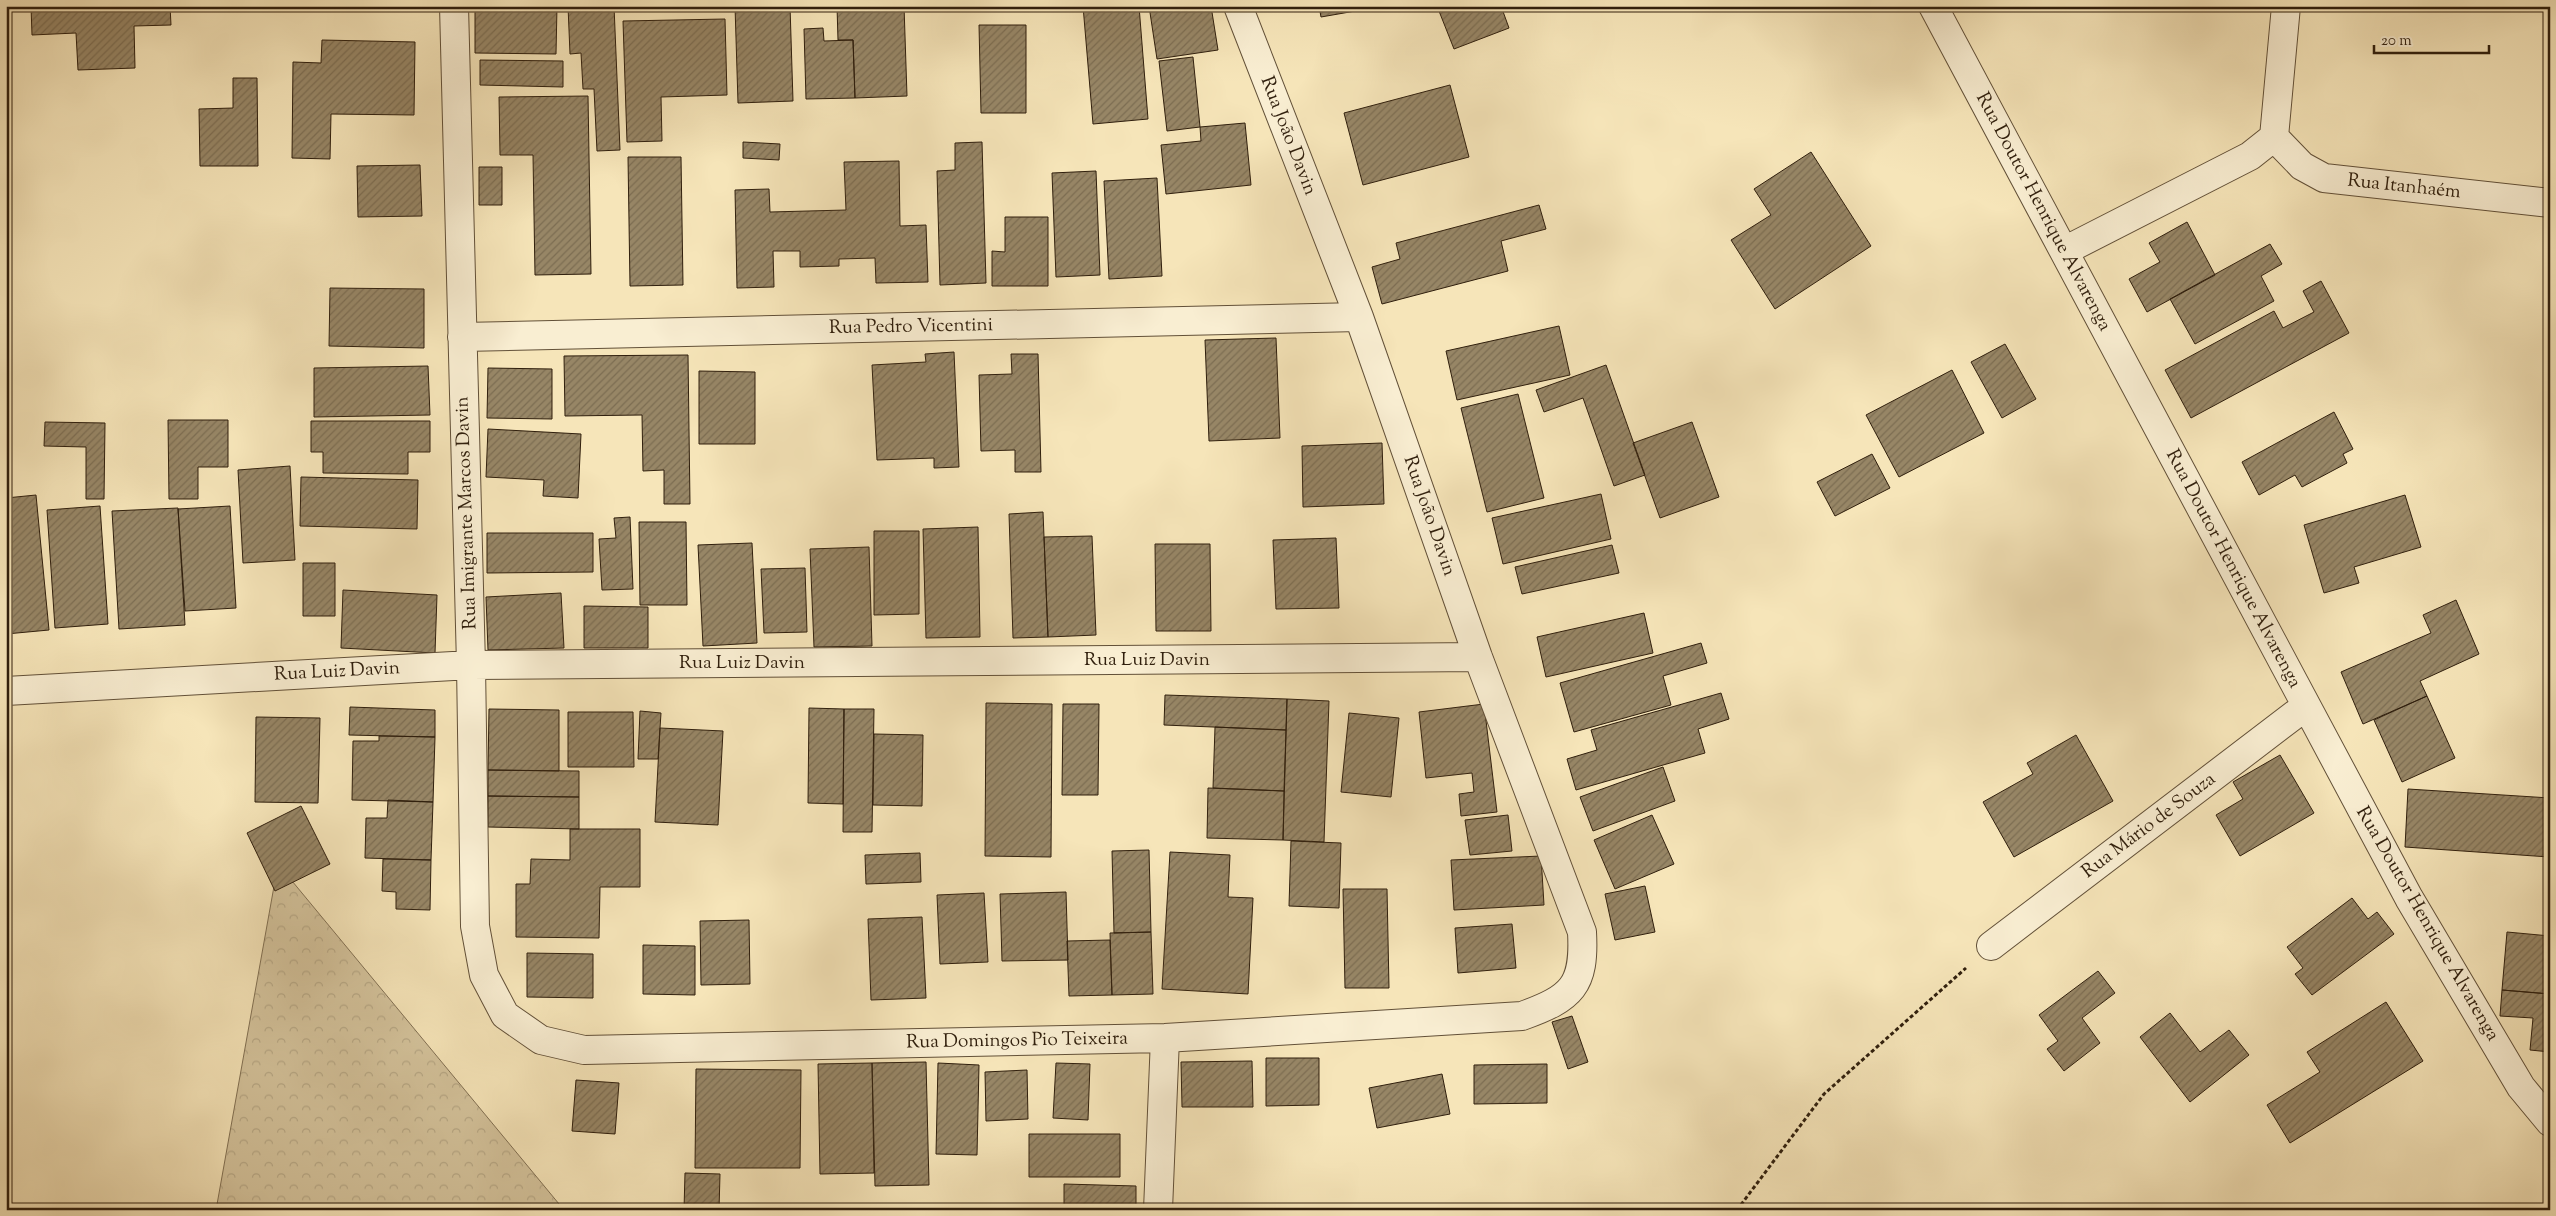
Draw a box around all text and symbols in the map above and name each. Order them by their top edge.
scale bar [2374,22,2488,54]
text: 20 m [2381,31,2412,52]
street label: Rua João Davin [1253,72,1323,200]
street label: Rua Doutor Henrique Alvarenga [1968,88,2118,336]
street label: Rua Itanhaém [2346,168,2462,206]
street label: Rua Pedro Vicentini [829,312,993,342]
street label: Rua Imigrante Marcos Davin [449,396,485,630]
street label: Rua Doutor Henrique Alvarenga [2158,445,2308,693]
street label: Rua João Davin [1396,452,1462,580]
street label: Rua Luiz Davin [1084,647,1210,674]
street label: Rua Luiz Davin [679,650,805,677]
street label: Rua Luiz Davin [273,655,401,689]
street label: Rua Mário de Souza [2076,766,2222,885]
street label: Rua Doutor Henrique Alvarenga [2349,802,2506,1047]
street label: Rua Domingos Pio Teixeira [906,1026,1128,1056]

